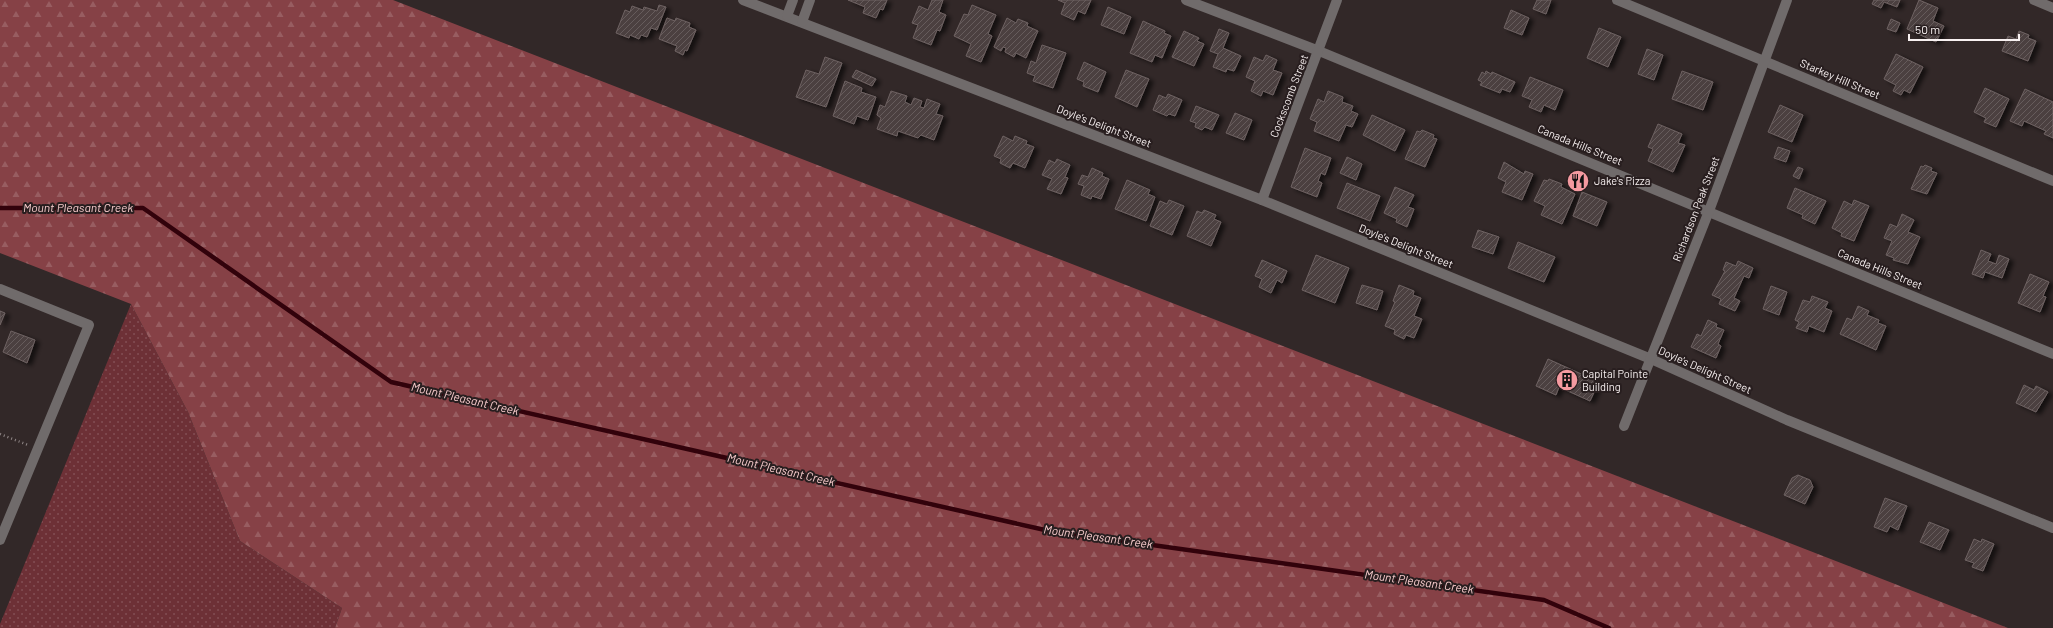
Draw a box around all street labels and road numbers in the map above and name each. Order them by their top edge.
street label: Cockscomb Street [1267,52,1310,139]
street label: Starkey Hill Street [1798,56,1882,101]
street label: Doyle's Delight Street [1055,101,1153,150]
street label: Canada Hills Street [1536,122,1624,167]
street label: Richardson Peak Street [1669,154,1722,263]
street label: Doyle's Delight Street [1357,221,1455,270]
street label: Canada Hills Street [1836,246,1924,291]
street label: Doyle's Delight Street [1657,343,1754,396]

